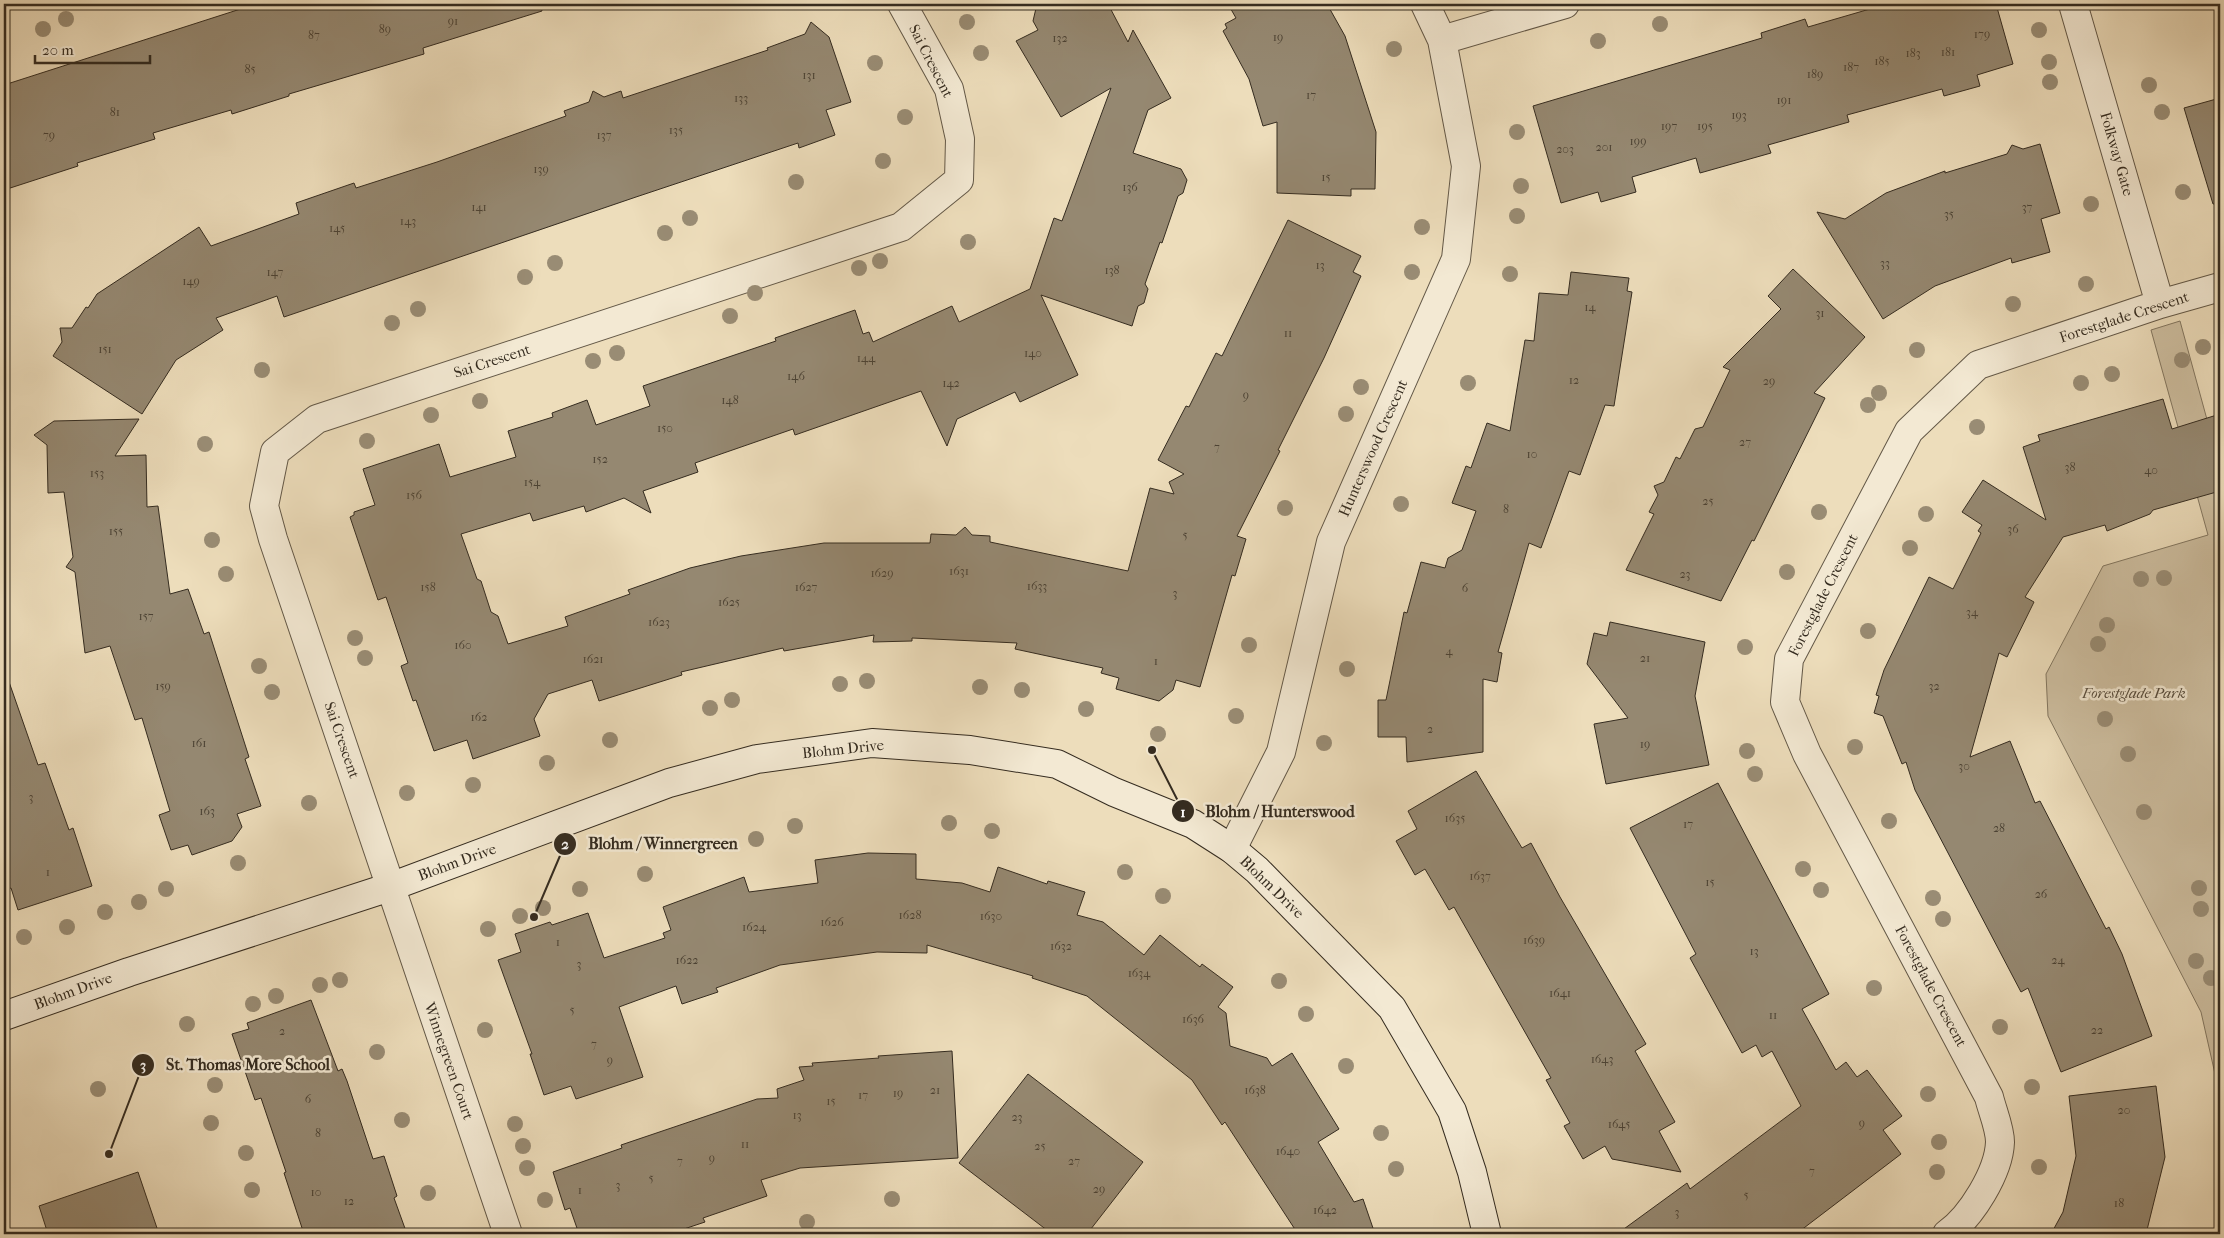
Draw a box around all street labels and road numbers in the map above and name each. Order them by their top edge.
street label: Sai Crescent [905,21,957,101]
street label: Folkway Gate [2096,110,2138,199]
street label: Forestglade Crescent [2057,287,2192,346]
street label: Sai Crescent [451,340,533,382]
street label: Hunterswood Crescent [1335,376,1412,519]
street label: Forestglade Crescent [1784,530,1862,659]
street label: Sai Crescent [321,699,364,781]
street label: Blohm Drive [801,736,885,762]
street label: Blohm Drive [415,839,499,884]
street label: Blohm Drive [1236,852,1308,922]
street label: Forestglade Crescent [1891,922,1971,1051]
street label: Blohm Drive [31,968,115,1013]
street label: Winnegreen Court [420,999,478,1123]

